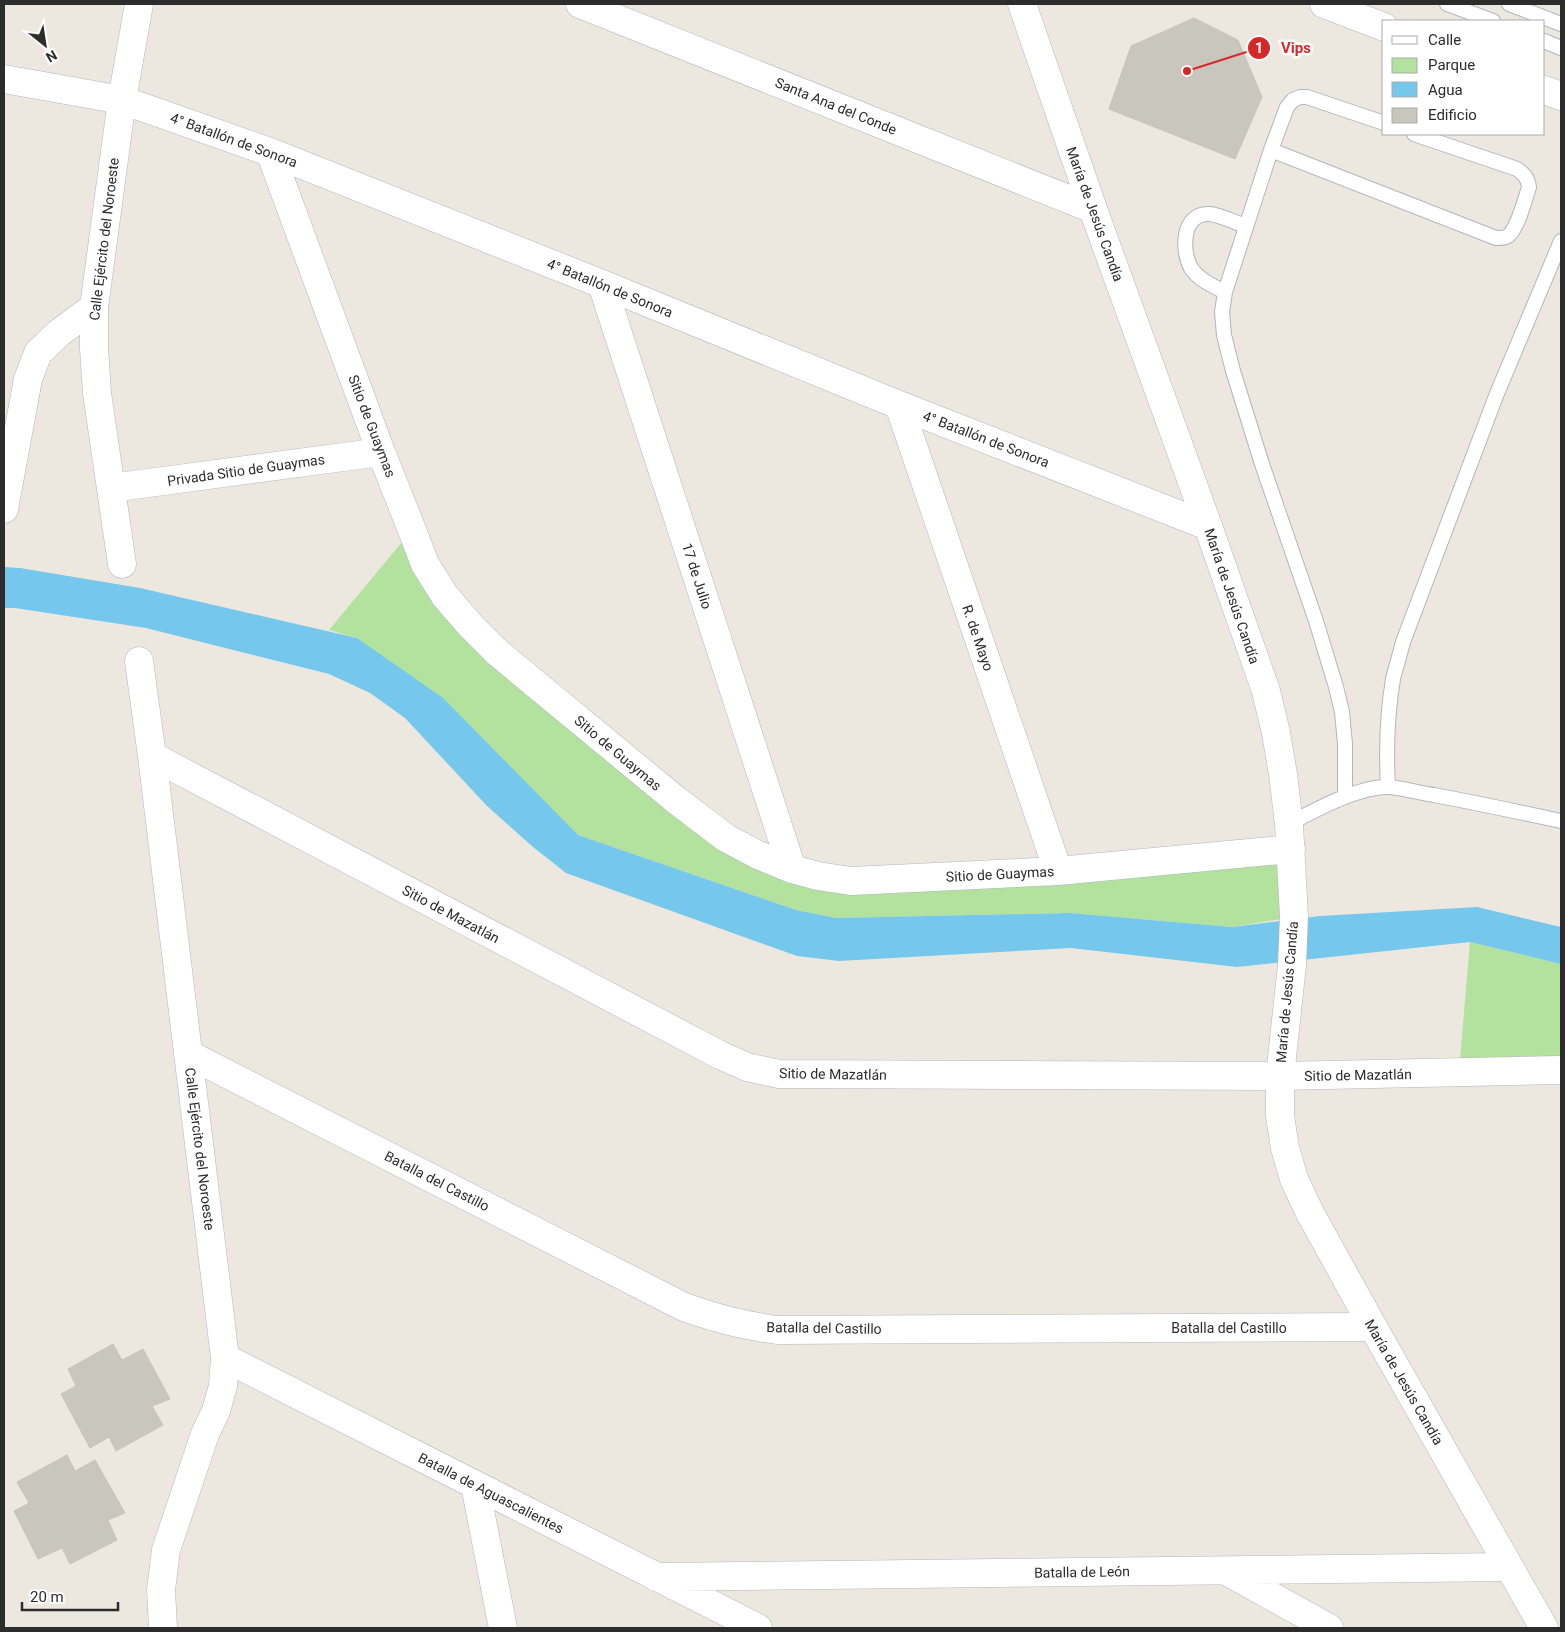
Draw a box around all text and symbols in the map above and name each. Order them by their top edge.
north arrow [20,20,70,70]
legend [1382,20,1545,135]
text: Calle [1428,31,1461,49]
callout: Vips [1246,33,1321,63]
text: 1 [1255,39,1263,57]
text: Vips [1281,39,1311,57]
text: N [43,47,60,66]
text: Parque [1428,56,1475,74]
street label: Santa Ana del Conde [773,74,899,138]
text: Agua [1428,81,1463,99]
text: Edificio [1428,106,1477,124]
street label: 4° Batallón de Sonora [168,110,300,170]
street label: María de Jesús Candía [1063,144,1127,284]
street label: Calle Ejército del Noroeste [86,157,122,321]
street label: 4° Batallón de Sonora [545,255,675,321]
street label: Sitio de Guaymas [345,373,399,479]
street label: 4° Batallón de Sonora [921,408,1051,470]
street label: Privada Sitio de Guaymas [166,451,326,489]
street label: María de Jesús Candía [1201,526,1263,666]
street label: 17 de Julio [679,541,715,611]
street label: R. de Mayo [959,603,997,673]
street label: Sitio de Guaymas [571,712,665,794]
street label: Sitio de Guaymas [945,863,1055,885]
street label: Sitio de Mazatlán [400,882,502,946]
street label: María de Jesús Candía [1273,920,1301,1064]
street label: Sitio de Mazatlán [779,1065,887,1083]
street label: Sitio de Mazatlán [1304,1066,1412,1084]
street label: Calle Ejército del Noroeste [182,1067,218,1231]
street label: Batalla del Castillo [382,1148,492,1214]
street label: María de Jesús Candía [1362,1316,1446,1448]
street label: Batalla del Castillo [766,1319,882,1337]
street label: Batalla del Castillo [1171,1320,1287,1336]
street label: Batalla de Aguascalientes [416,1449,566,1537]
street label: Batalla de León [1034,1563,1130,1581]
scale bar [22,1580,119,1612]
text: 20 m [30,1588,64,1606]

